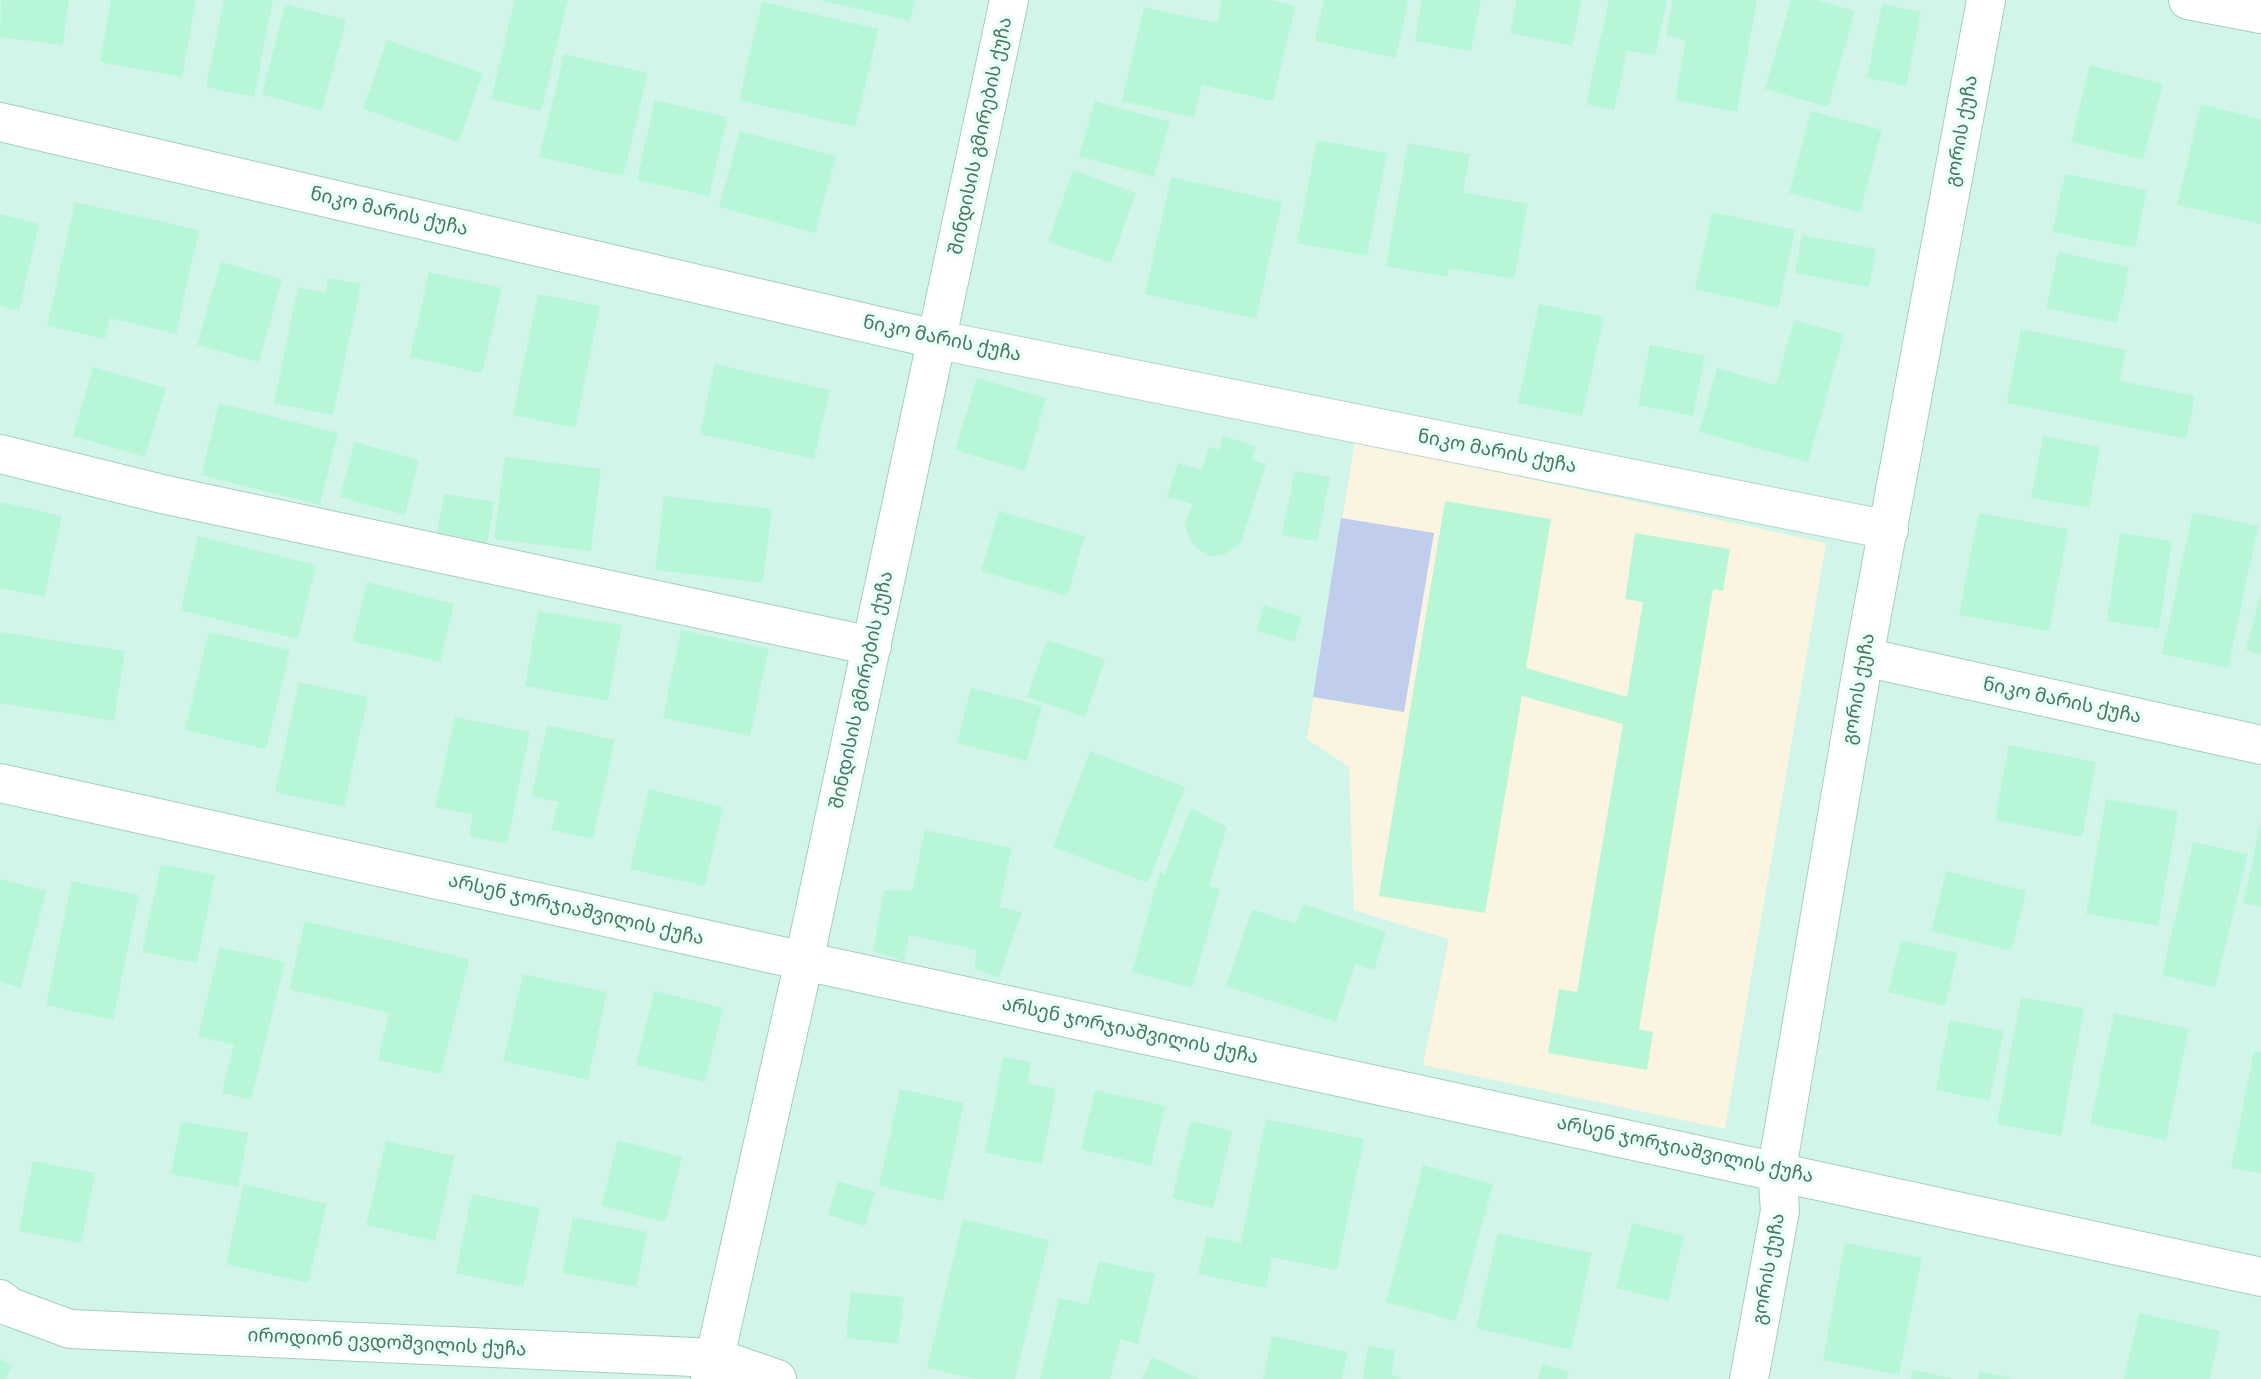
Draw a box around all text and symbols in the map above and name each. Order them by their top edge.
street label: შინდისის გმირების ქუჩა [945,15,1017,257]
street label: გორის ქუჩა [1941,74,1983,188]
street label: ნიკო მარის ქუჩა [308,183,470,241]
street label: ნიკო მარის ქუჩა [861,311,1023,367]
street label: ნიკო მარის ქუჩა [1416,425,1578,479]
street label: შინდისის გმირების ქუჩა [826,569,898,811]
street label: გორის ქუჩა [1838,632,1880,746]
street label: ნიკო მარის ქუჩა [1981,673,2143,729]
street label: არსენ ჯორჯიაშვილის ქუჩა [446,869,706,951]
street label: არსენ ჯორჯიაშვილის ქუჩა [1000,993,1260,1069]
street label: არსენ ჯორჯიაშვილის ქუჩა [1555,1112,1815,1188]
street label: გორის ქუჩა [1748,1212,1790,1326]
street label: იროდიონ ევდოშვილის ქუჩა [247,1324,527,1362]

